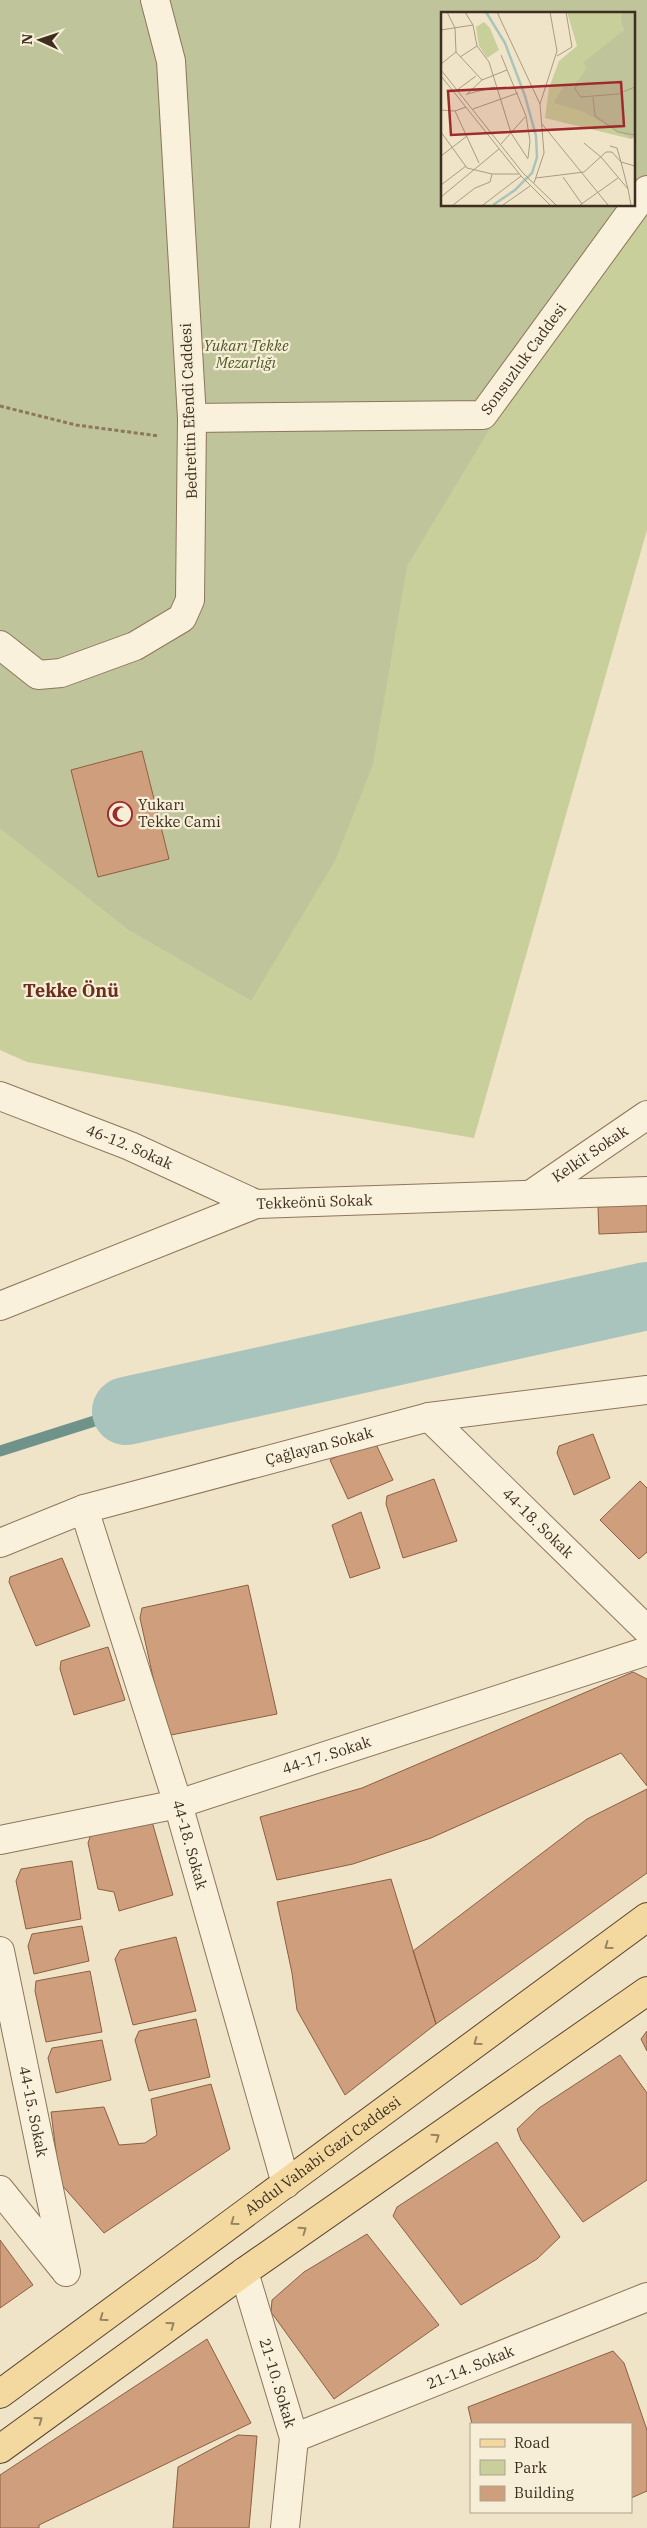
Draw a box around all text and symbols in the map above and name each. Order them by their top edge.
inset map [441,12,634,206]
north arrow [15,15,65,65]
text: N [18,33,36,45]
street label: Sonsuzluk Caddesi [476,299,570,418]
street label: Bedrettin Efendi Caddesi [176,322,201,499]
park label: Yukarı Tekke Mezarlığı [203,336,289,372]
place label: Yukarı Tekke Cami [138,795,221,831]
mosque icon: Yukarı Tekke Cami [107,801,133,827]
district label: Tekke Önü [23,979,119,1002]
street label: 46-12. Sokak [83,1120,176,1173]
street label: Kelkit Sokak [548,1121,632,1186]
street label: Tekkeönü Sokak [256,1190,373,1213]
street label: Çağlayan Sokak [263,1422,375,1469]
street label: 44-18. Sokak [498,1484,578,1562]
street label: 44-17. Sokak [280,1732,374,1778]
street label: 44-18. Sokak [168,1798,212,1892]
one-way arrow [604,1940,614,1949]
one-way arrow [474,2037,483,2045]
street label: 44-15. Sokak [15,2064,52,2159]
street label: Abdul Vahabi Gazi Caddesi [241,2092,404,2219]
one-way arrow [431,2134,440,2143]
one-way arrow [230,2216,240,2225]
one-way arrow [297,2227,307,2236]
one-way arrow [100,2313,109,2321]
one-way arrow [165,2322,175,2331]
street label: 21-10. Sokak [255,2336,300,2430]
street label: 21-14. Sokak [424,2341,517,2393]
one-way arrow [33,2417,43,2426]
legend [470,2423,632,2513]
text: Road [514,2433,550,2452]
text: Park [514,2458,547,2477]
text: Building [514,2483,574,2502]

